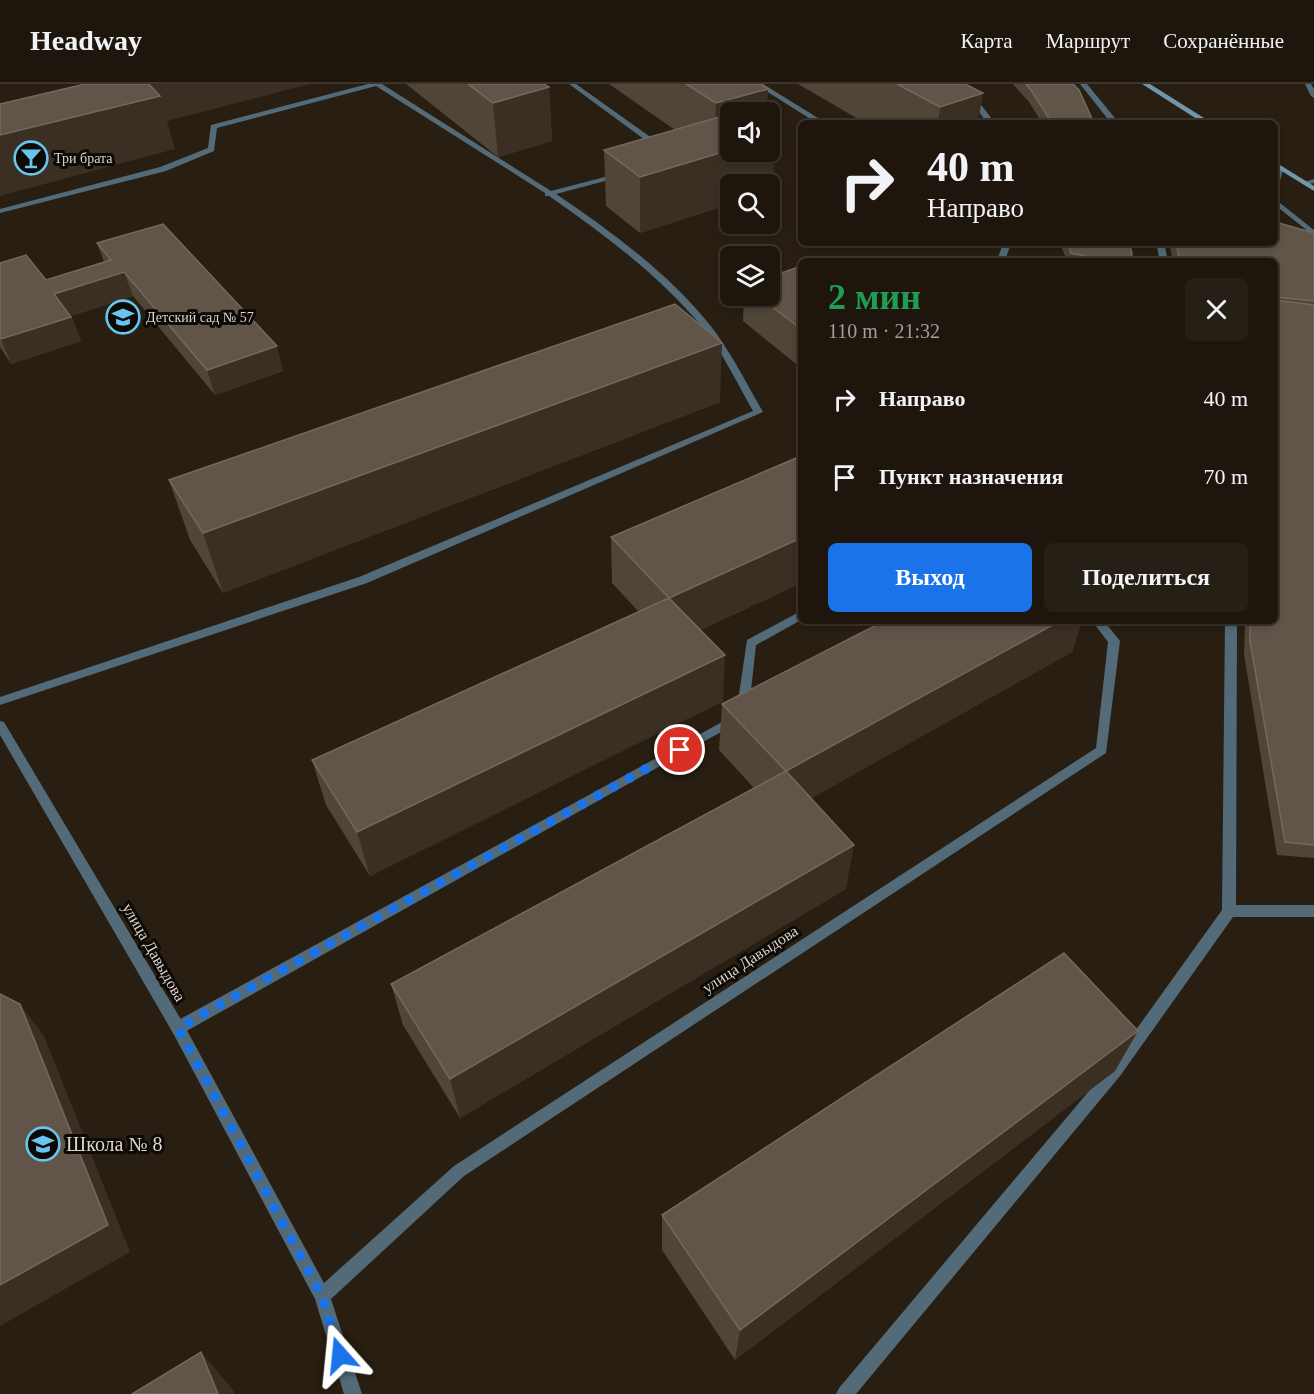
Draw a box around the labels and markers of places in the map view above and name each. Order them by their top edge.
bar icon: Три брата [13,140,49,176]
place label: Три брата [54,151,113,166]
school or university icon: Детский сад № 57 [105,299,141,335]
place label: Детский сад № 57 [146,310,254,325]
pin [654,724,705,775]
school or university icon: Школа № 8 [25,1126,61,1162]
place label: Школа № 8 [66,1133,163,1155]

